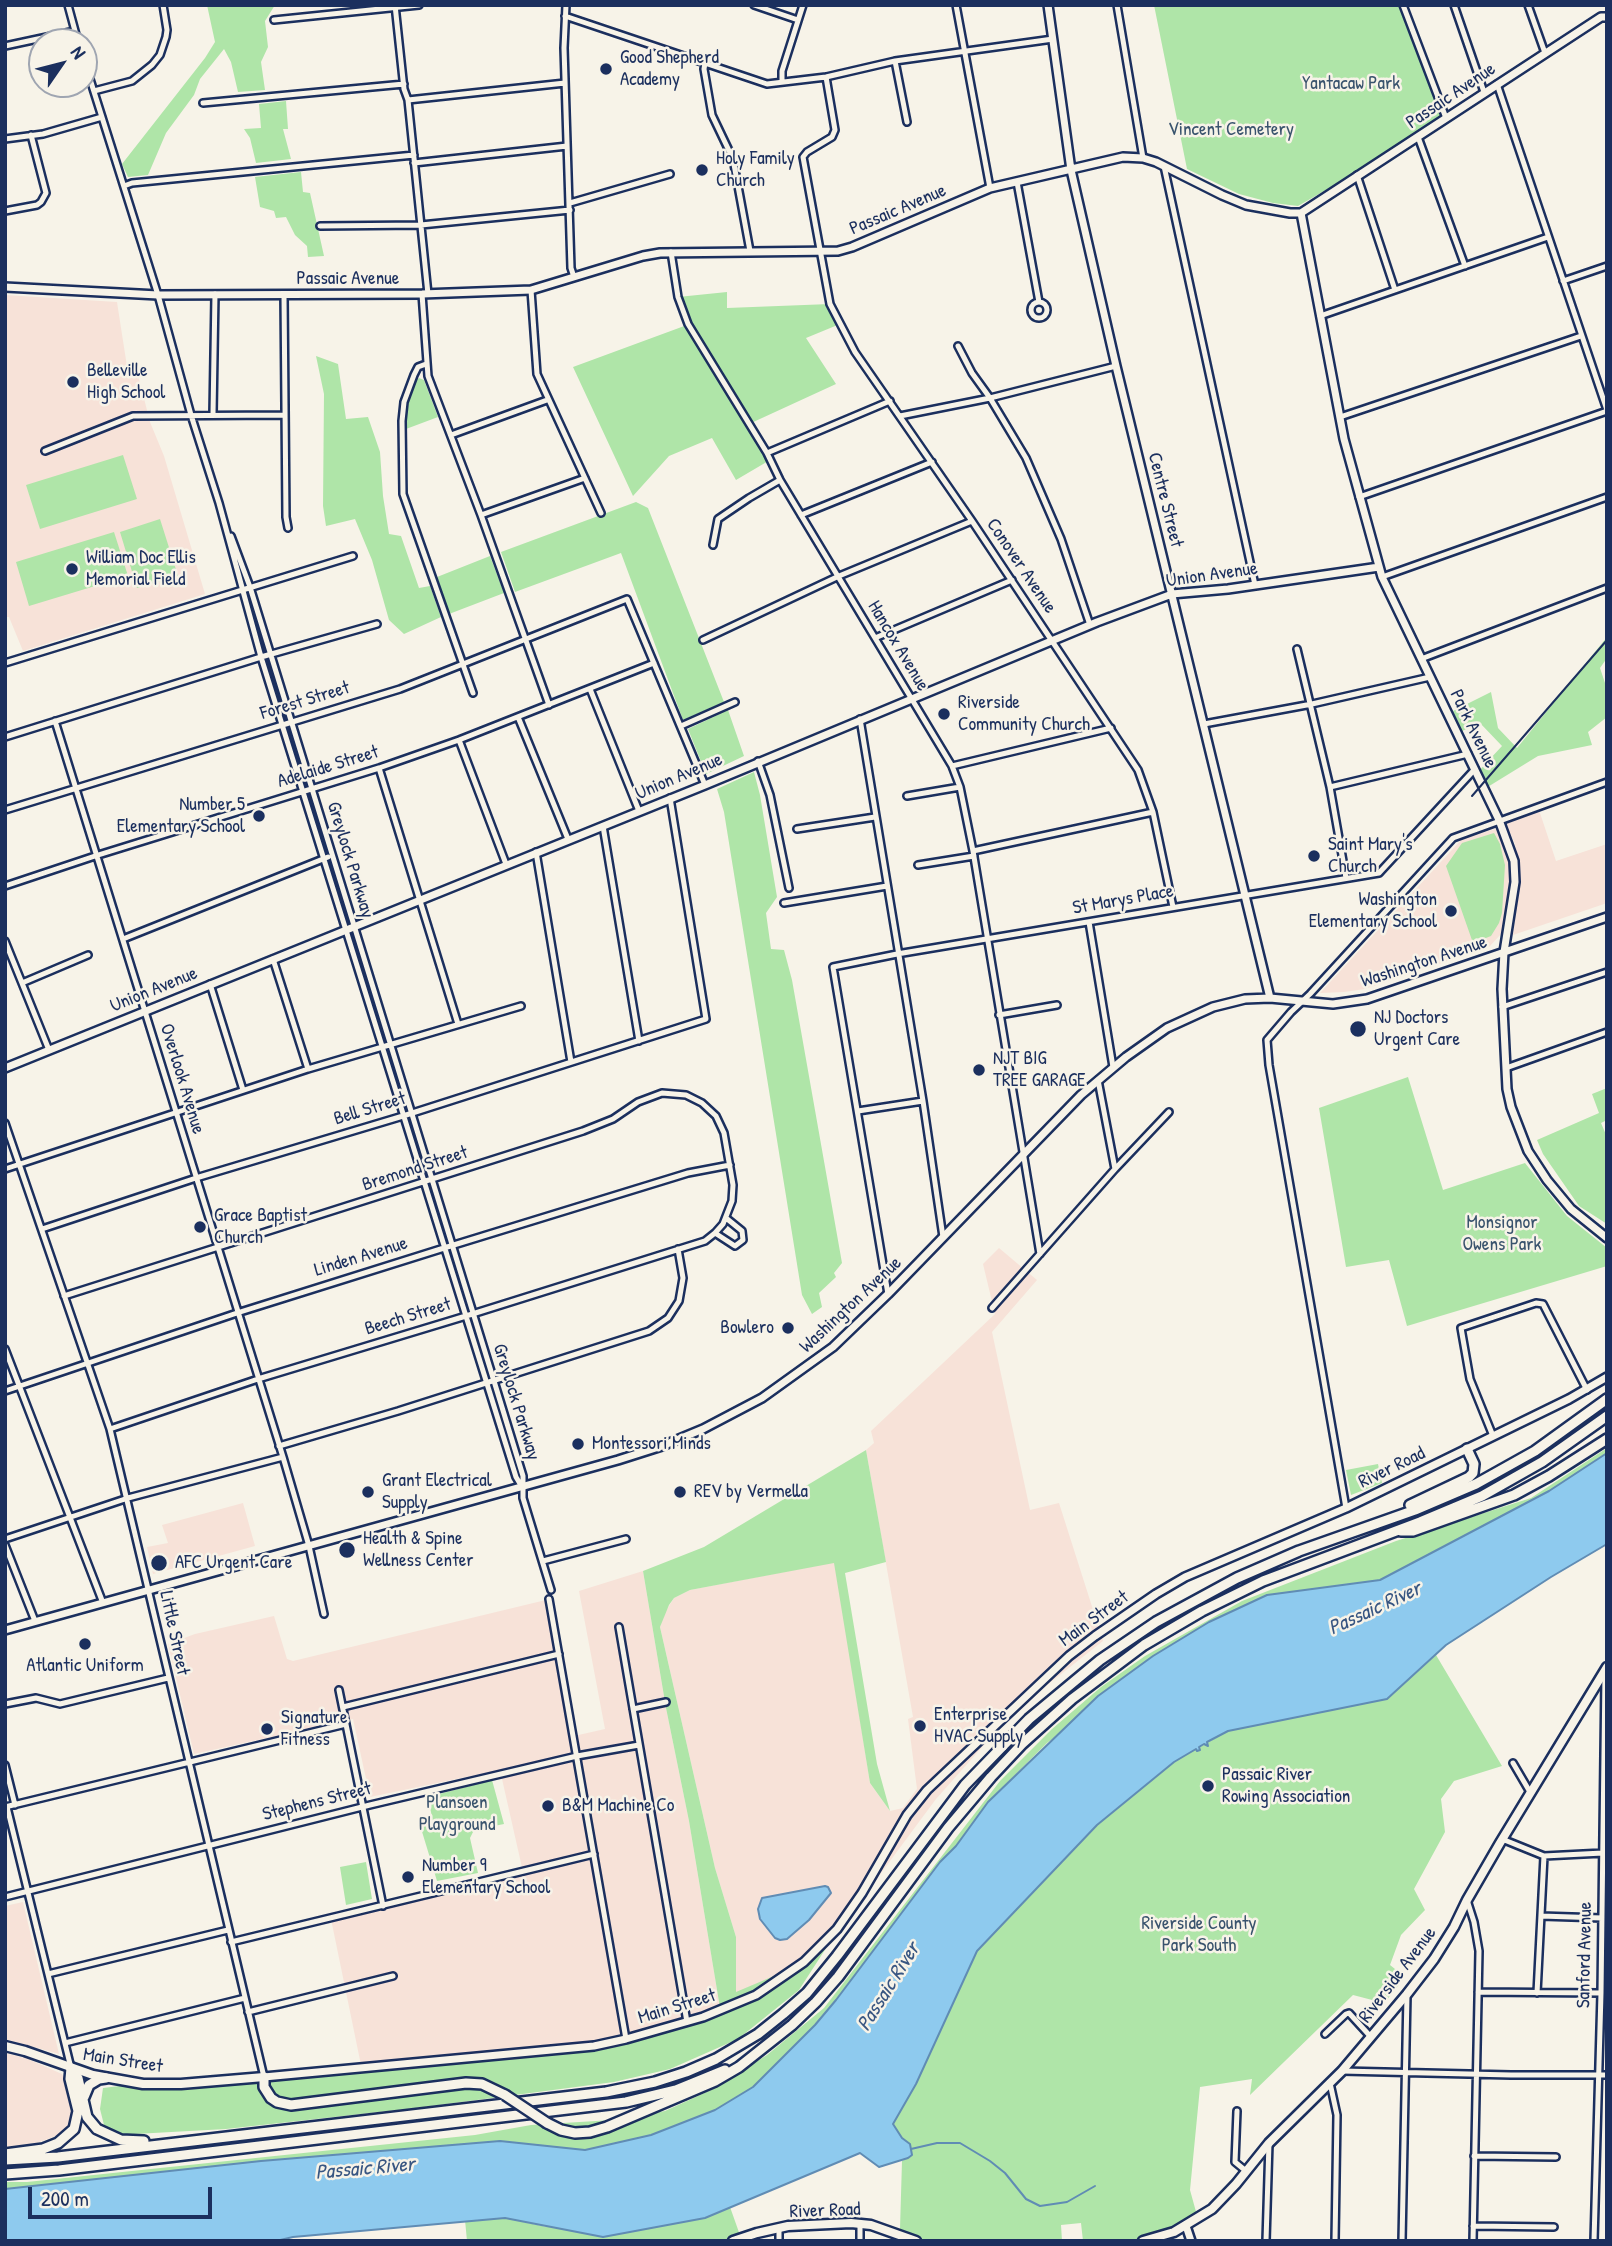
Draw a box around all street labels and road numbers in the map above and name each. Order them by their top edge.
street label: Passaic Avenue [1402,58,1500,134]
street label: Passaic Avenue [846,179,950,241]
street label: Passaic Avenue [297,268,399,290]
street label: Centre Street [1142,450,1188,550]
street label: Conover Avenue [981,514,1061,618]
street label: Union Avenue [1165,557,1259,593]
street label: Hancox Avenue [862,597,934,695]
street label: Forest Street [258,677,352,725]
street label: Park Avenue [1444,686,1502,772]
street label: Adelaide Street [275,741,381,793]
street label: Union Avenue [632,749,726,805]
street label: Greylock Parkway [321,799,379,921]
street label: St Marys Place [1071,880,1175,920]
street label: Washington Avenue [1358,931,1490,993]
street label: Union Avenue [107,962,201,1018]
street label: Overlook Avenue [154,1021,210,1137]
street label: Bell Street [331,1087,409,1131]
street label: Bremond Street [359,1141,471,1197]
street label: Linden Avenue [312,1232,410,1282]
street label: Washington Avenue [795,1252,907,1358]
street label: Beech Street [362,1293,454,1341]
street label: Greylock Parkway [487,1341,545,1463]
street label: River Road [1355,1442,1429,1494]
street label: Main Street [1055,1586,1133,1652]
street label: Little Street [154,1589,194,1677]
street label: Stephens Street [260,1778,374,1826]
street label: Sanford Avenue [1573,1902,1597,2008]
street label: Riverside Avenue [1354,1922,1442,2028]
street label: Main Street [635,1984,719,2030]
street label: Main Street [82,2043,164,2079]
street label: River Road [789,2198,861,2224]

